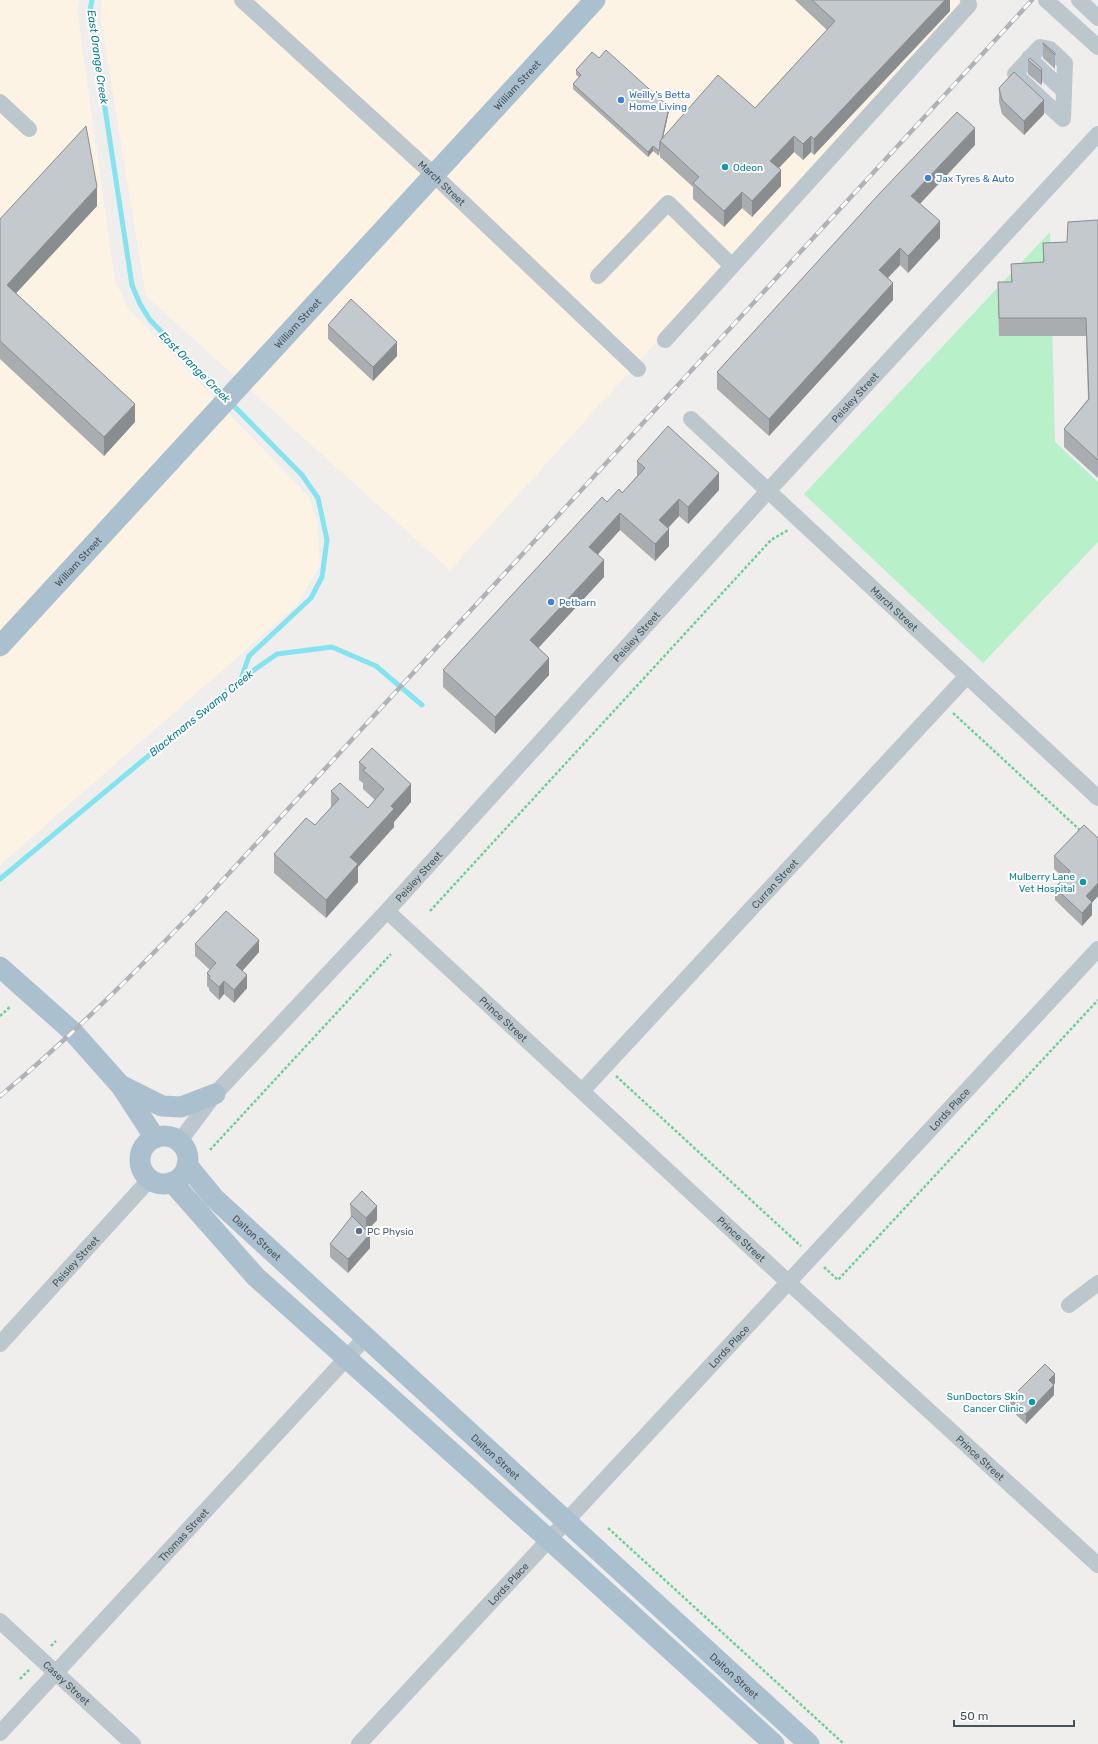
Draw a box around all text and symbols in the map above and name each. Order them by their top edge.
water label: East Orange Creek [84,9,111,105]
street label: William Street [492,58,544,113]
place label: Weilly's Betta Home Living [629,89,690,113]
marker: Weilly's Betta Home Living [616,95,626,105]
street label: March Street [415,159,467,209]
marker: Odeon [720,162,730,172]
place label: Odeon [733,162,763,174]
marker: Jax Tyres & Auto [923,173,933,183]
place label: Jax Tyres & Auto [936,173,1014,185]
street label: William Street [272,296,324,351]
water label: East Orange Creek [156,329,233,406]
street label: Peisley Street [829,370,882,425]
street label: William Street [53,535,105,590]
street label: March Street [868,584,920,634]
marker: Petbarn [546,597,556,607]
place label: Petbarn [559,597,596,609]
street label: Peisley Street [611,609,663,665]
water label: Blackmans Swamp Creek [147,667,256,759]
street label: Peisley Street [393,849,445,905]
street label: Curran Street [749,857,801,911]
place label: Mulberry Lane Vet Hospital [1009,871,1075,895]
marker: Mulberry Lane Vet Hospital [1078,877,1088,887]
street label: Prince Street [476,995,530,1045]
street label: Lords Place [927,1086,973,1134]
street label: Dalton Street [229,1213,283,1264]
street label: Prince Street [714,1215,767,1265]
marker: PC Physio [354,1226,364,1236]
place label: PC Physio [367,1226,414,1238]
street label: Peisley Street [50,1234,102,1290]
street label: Lords Place [707,1323,752,1371]
place label: SunDoctors Skin Cancer Clinic [947,1391,1024,1415]
marker: SunDoctors Skin Cancer Clinic [1027,1397,1037,1407]
street label: Dalton Street [468,1432,522,1483]
street label: Prince Street [953,1433,1007,1484]
street label: Thomas Street [156,1506,212,1565]
street label: Lords Place [486,1560,532,1608]
street label: Dalton Street [707,1651,761,1702]
street label: Casey Street [40,1659,92,1708]
scale bar [954,1702,1074,1728]
text: 50 m [960,1709,988,1723]

